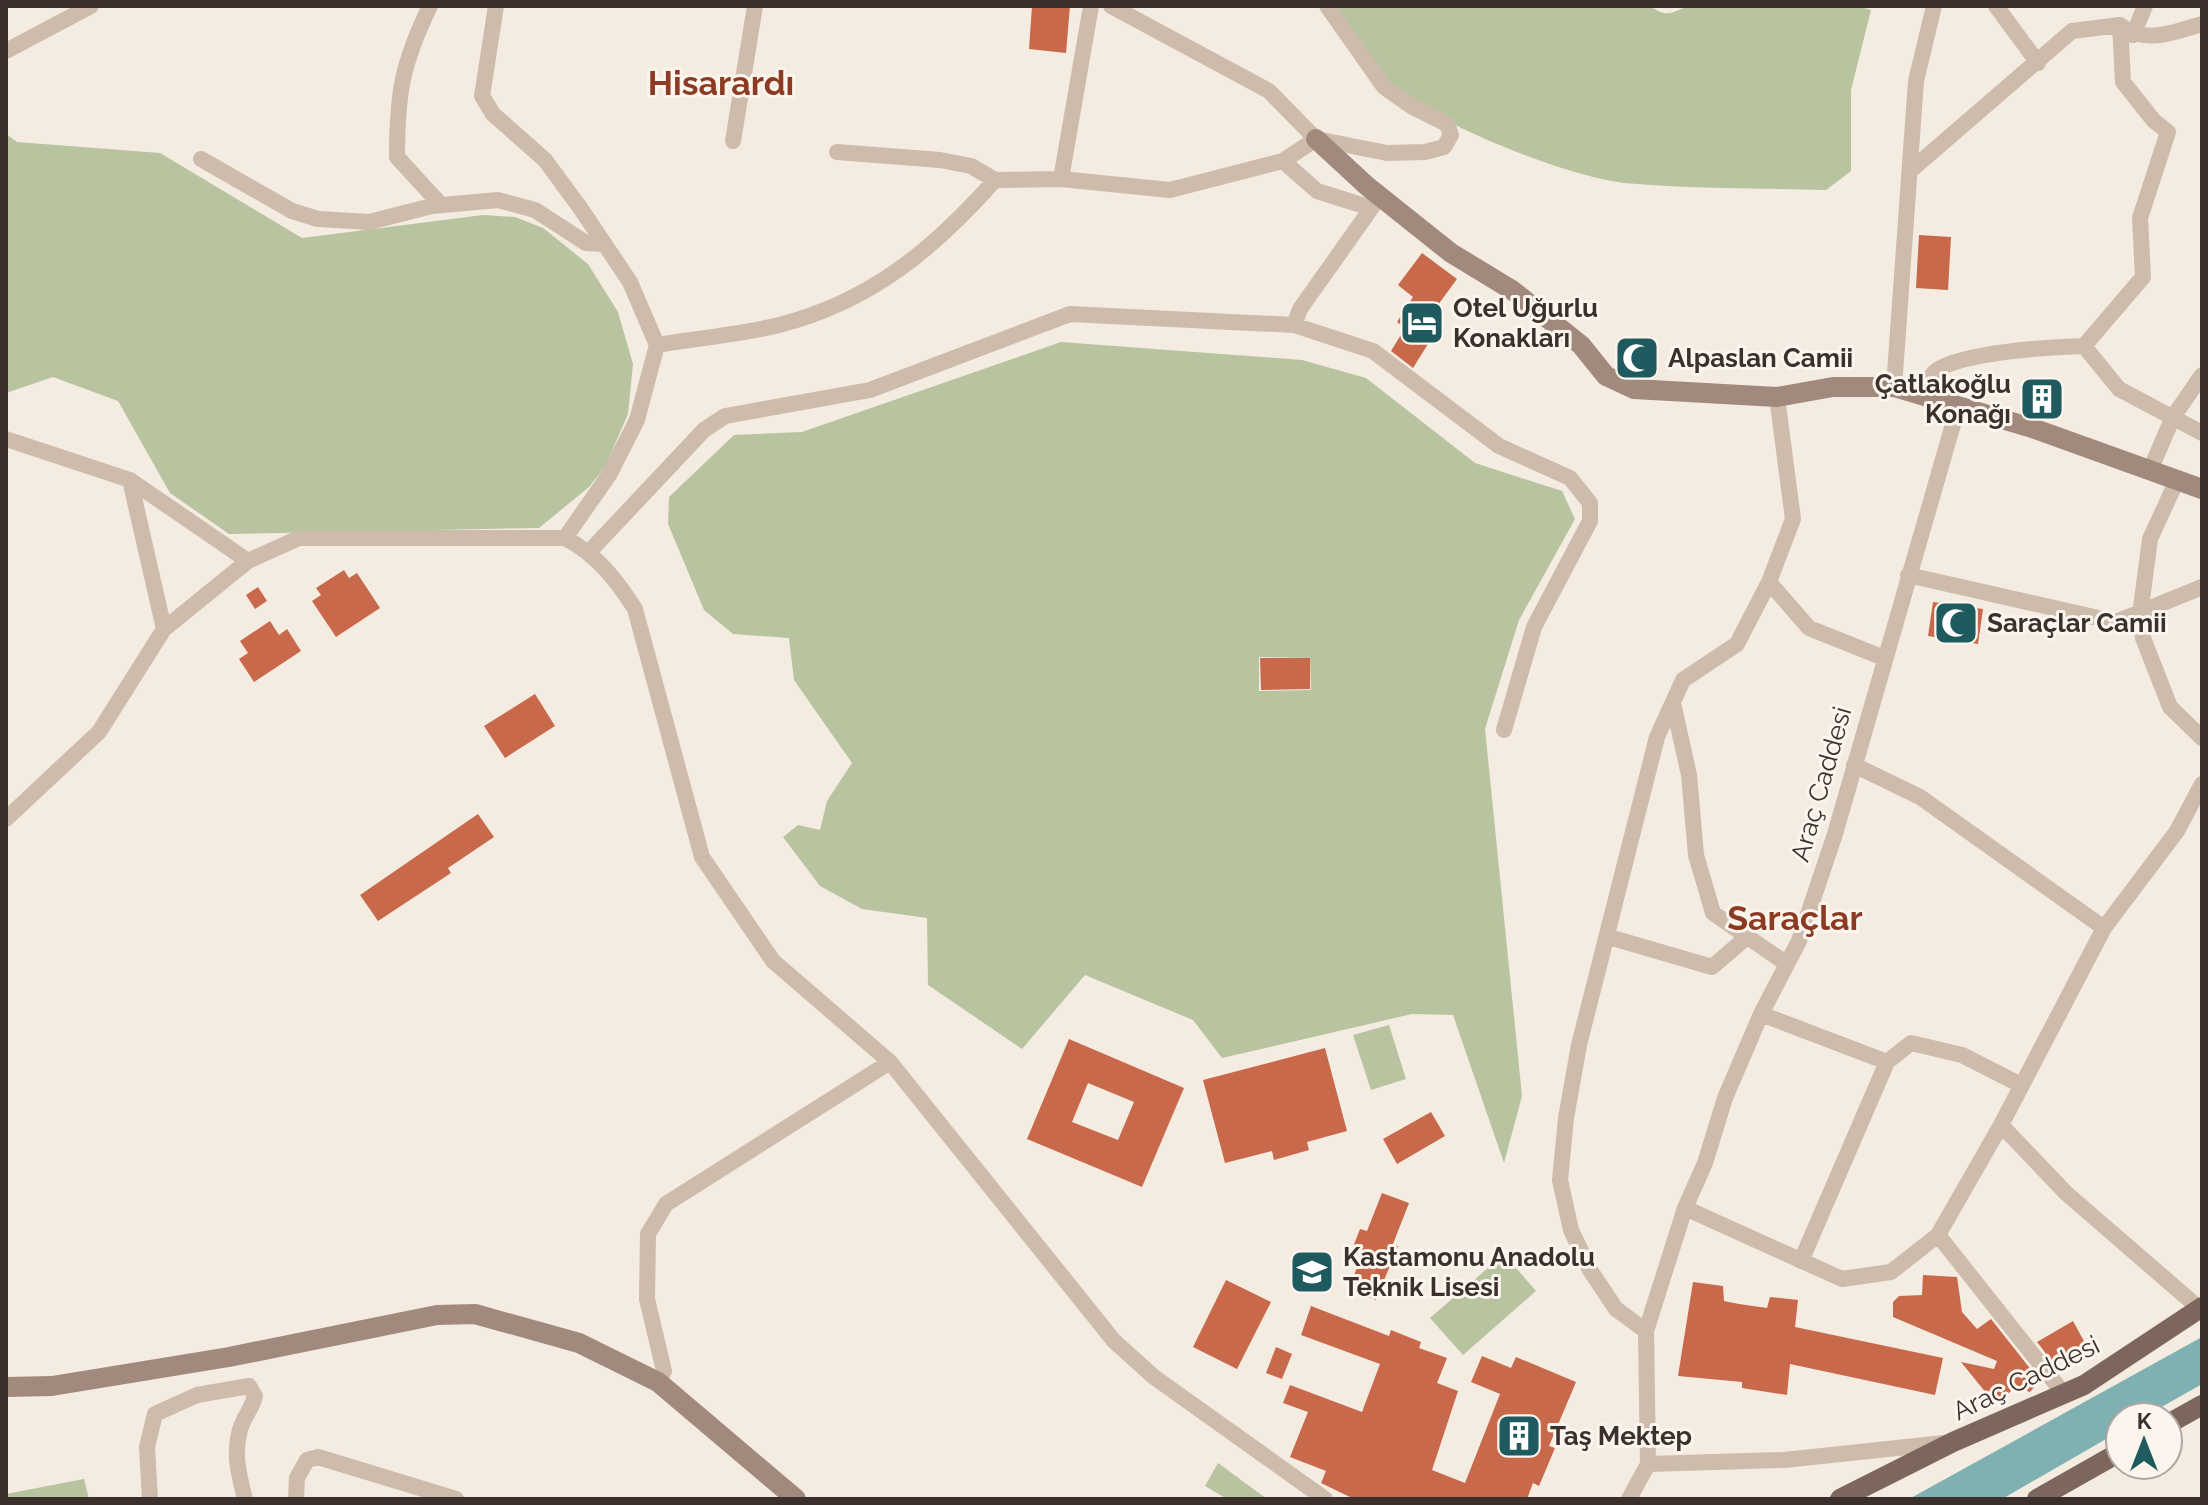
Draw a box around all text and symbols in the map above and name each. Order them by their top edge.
district label: Hisarardı [648,63,794,103]
place label: Otel Uğurlu Konakları [1453,293,1598,353]
hotel icon: Otel Uğurlu Konakları [1398,299,1446,347]
mosque icon: Alpaslan Camii [1613,334,1661,382]
place label: Alpaslan Camii [1668,343,1853,373]
place label: Çatlakoğlu Konağı [1875,369,2011,429]
building icon: Çatlakoğlu Konağı [2018,375,2066,423]
mosque icon: Saraçlar Camii [1932,599,1980,647]
place label: Saraçlar Camii [1987,608,2167,638]
street label: Araç Caddesi [1785,703,1857,865]
district label: Saraçlar [1727,898,1863,938]
place label: Kastamonu Anadolu Teknik Lisesi [1343,1242,1595,1302]
school or university icon: Kastamonu Anadolu Teknik Lisesi [1288,1248,1336,1296]
street label: Araç Caddesi [1948,1330,2104,1426]
north arrow [2104,1401,2184,1481]
text: K [2137,1408,2152,1434]
building icon: Taş Mektep [1495,1412,1543,1460]
place label: Taş Mektep [1550,1421,1692,1451]

